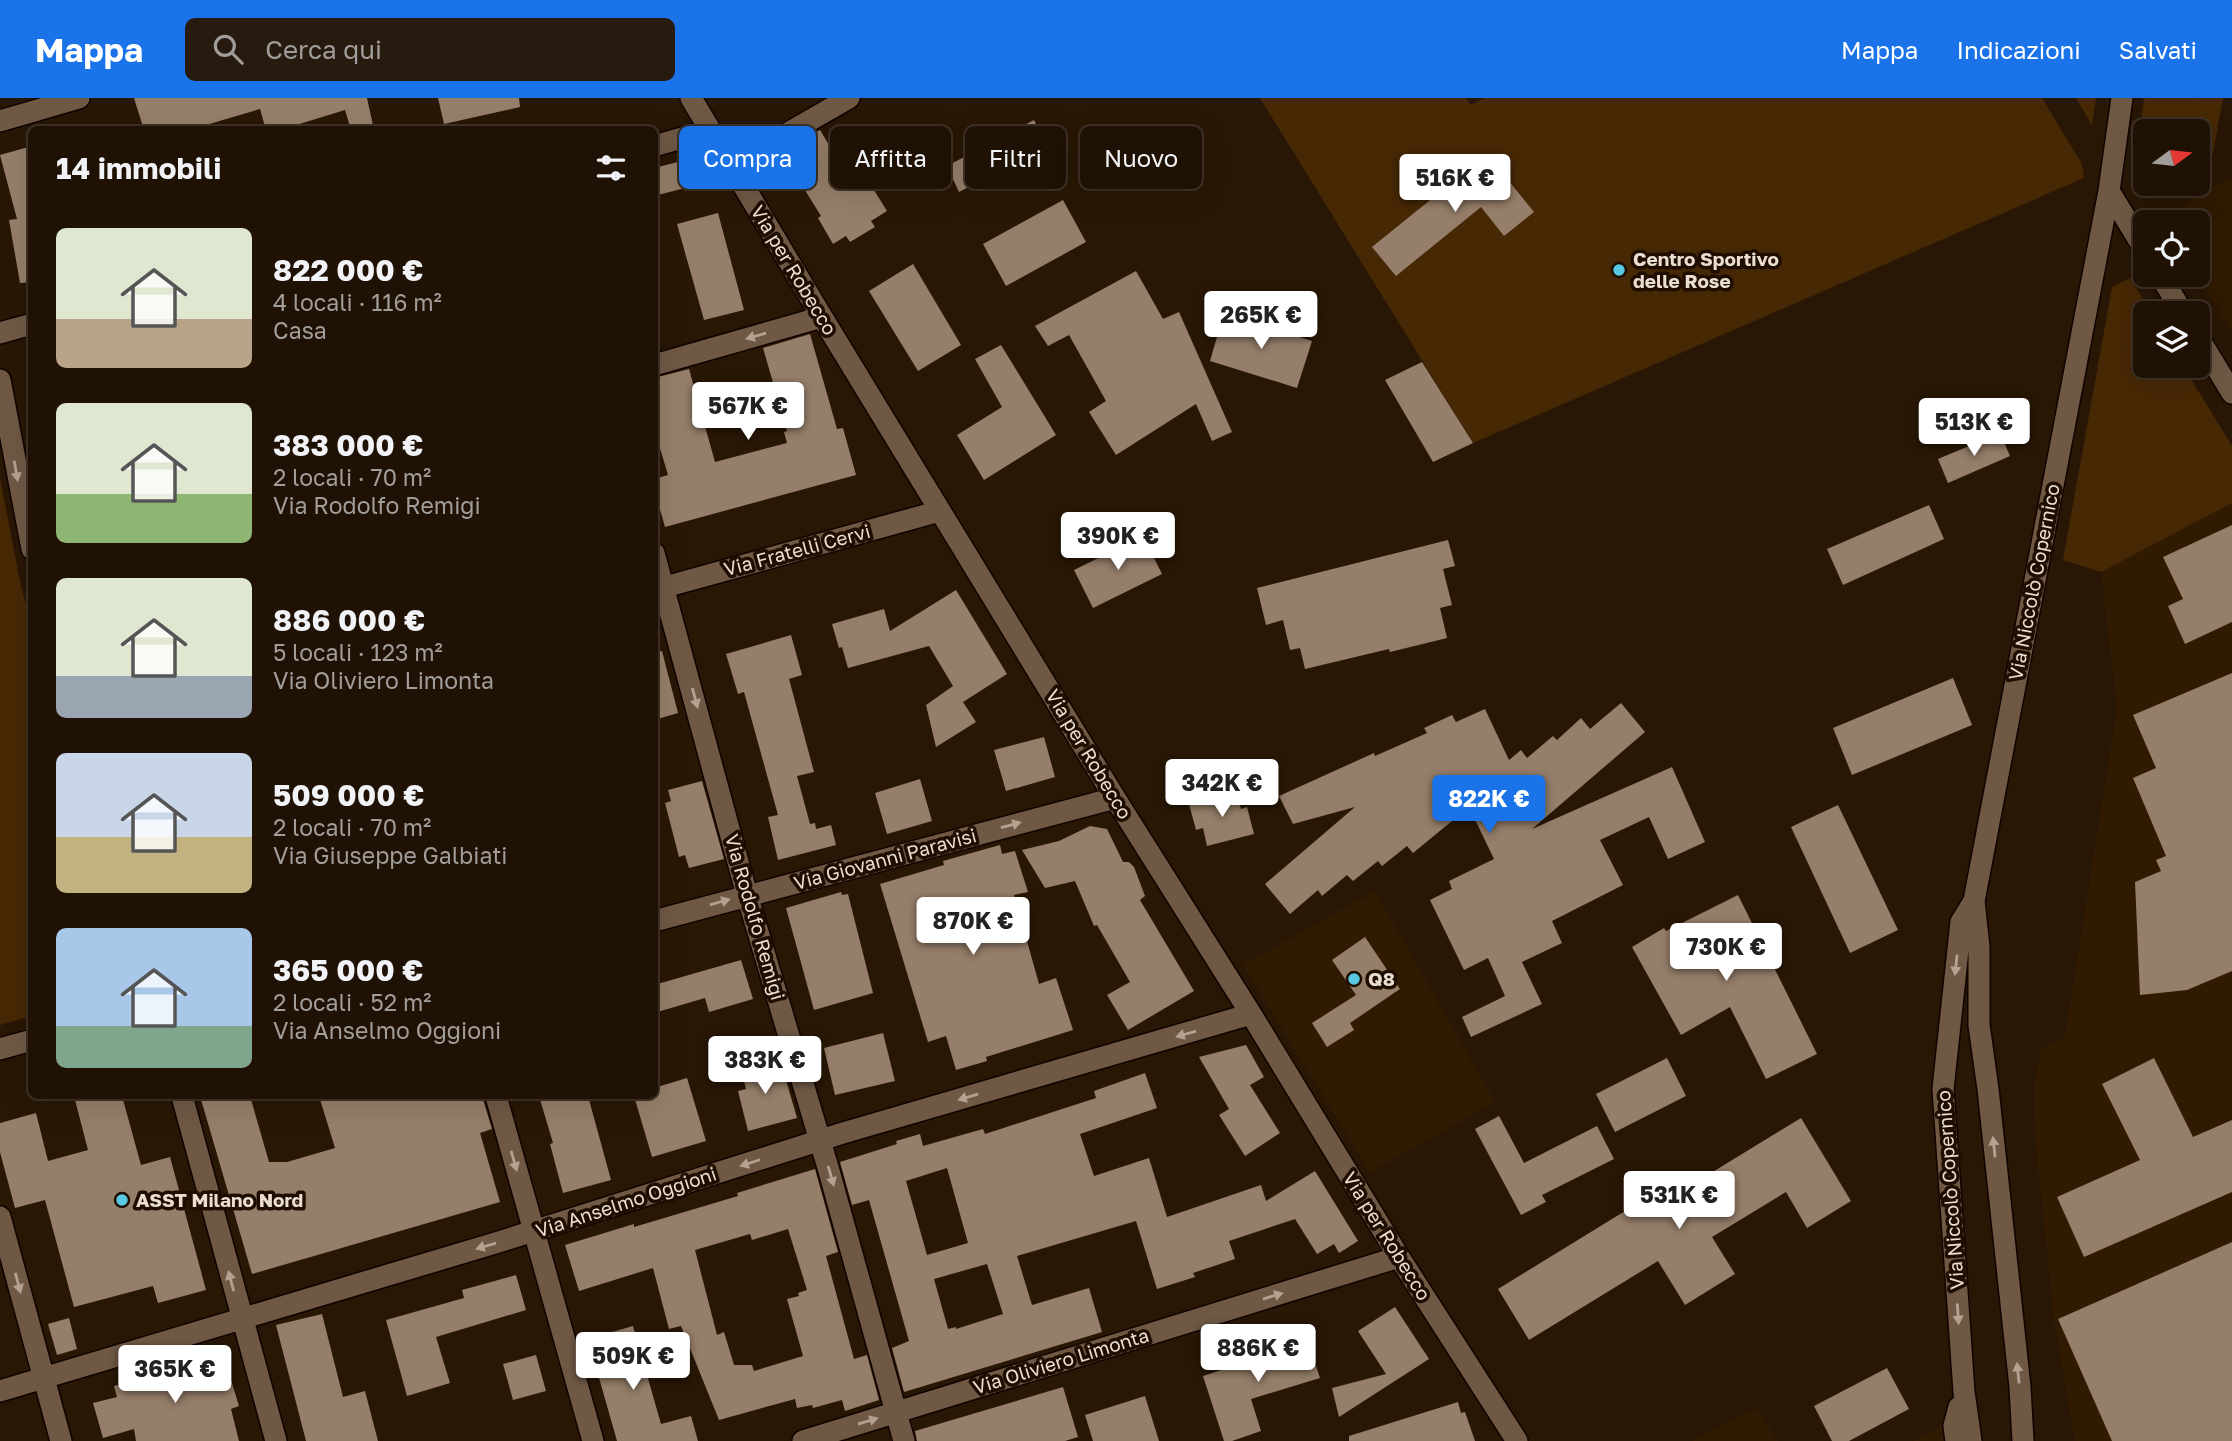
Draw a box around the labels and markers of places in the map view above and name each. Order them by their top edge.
pin: 516K € [1398,155,1512,214]
place label: Centro Sportivo delle Rose [1633,247,1779,292]
marker: Centro Sportivo delle Rose [1611,262,1627,278]
pin: 265K € [1204,292,1318,351]
pin: 567K € [691,382,805,442]
pin: 513K € [1917,398,2031,458]
pin: 390K € [1061,512,1175,572]
pin: 342K € [1165,760,1279,819]
pin: 822K € [1432,776,1546,835]
pin: 870K € [916,898,1030,957]
pin: 730K € [1669,924,1783,983]
place label: Q8 [1368,967,1395,990]
marker: Q8 [1346,971,1362,987]
pin: 383K € [708,1037,822,1096]
pin: 531K € [1622,1172,1736,1231]
place label: ASST Milano Nord [136,1188,303,1211]
marker: ASST Milano Nord [114,1192,130,1208]
pin: 886K € [1201,1324,1315,1384]
pin: 509K € [576,1332,690,1392]
pin: 365K € [118,1346,232,1405]

